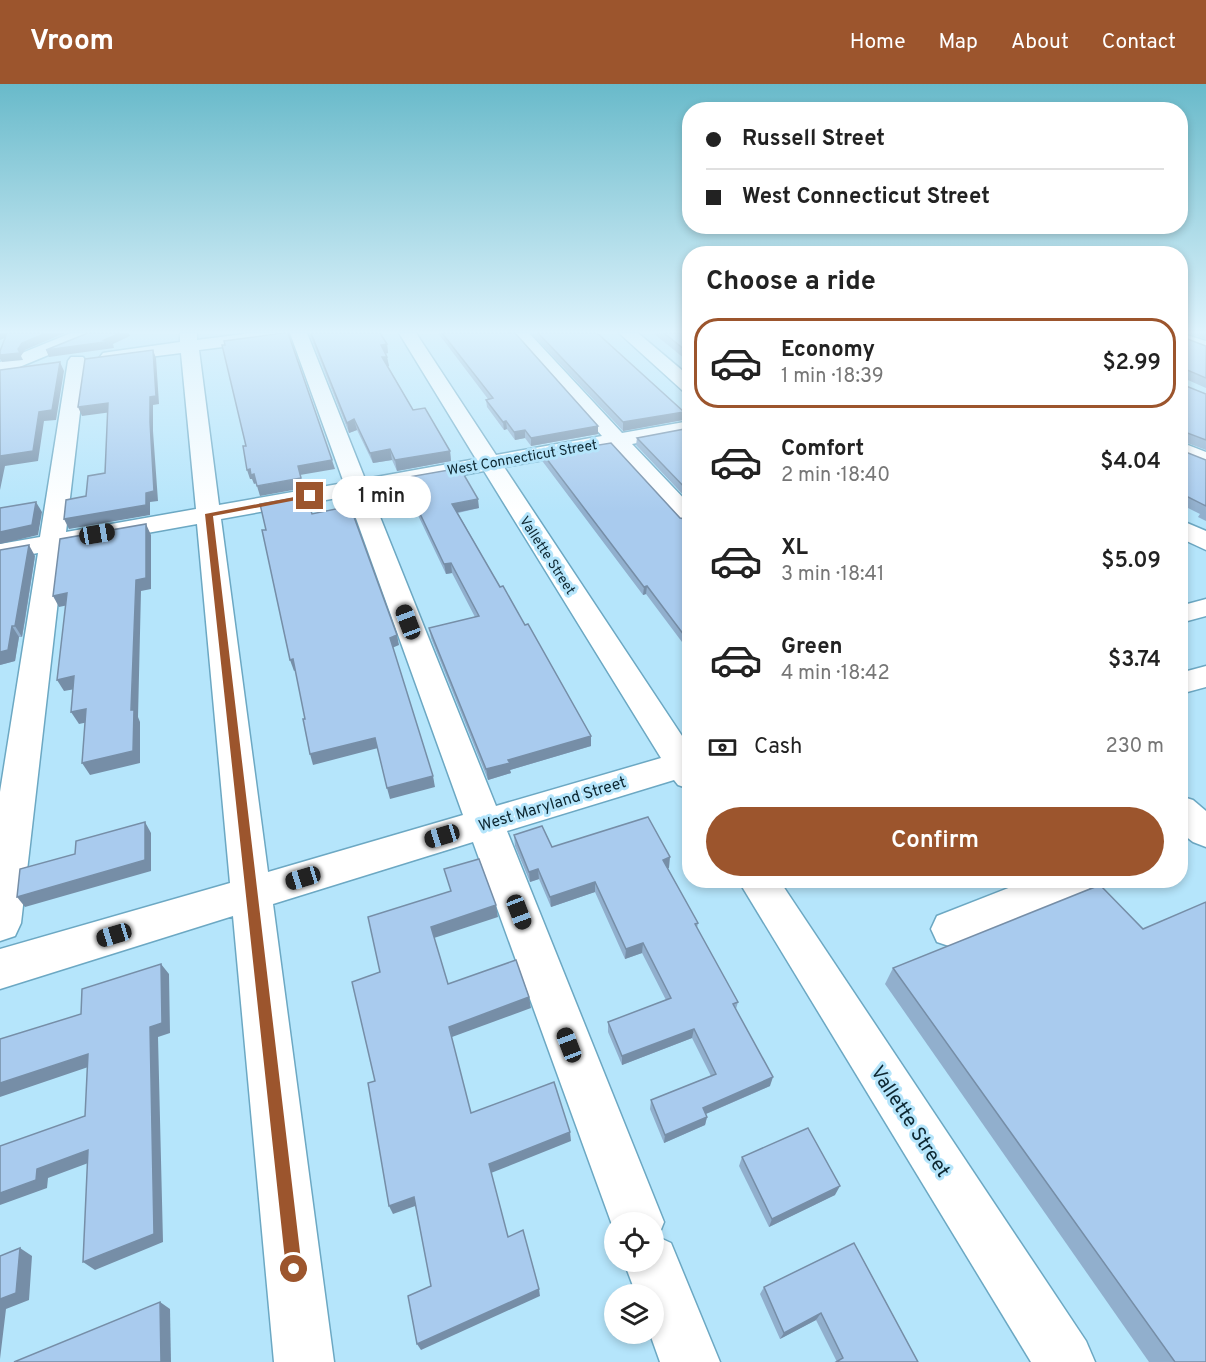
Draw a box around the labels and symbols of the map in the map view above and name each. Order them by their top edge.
street label: West Connecticut Street [446,437,599,480]
callout: 1 min [331,475,430,517]
route end [296,482,323,509]
street label: Vallette Street [515,514,578,598]
car [78,522,116,546]
car [393,602,423,642]
street label: West Maryland Street [476,773,629,837]
car [422,822,462,850]
car [283,864,323,892]
car [504,892,534,932]
car [94,921,134,949]
car [554,1025,584,1065]
street label: Vallette Street [863,1061,955,1183]
route start [280,1255,307,1282]

